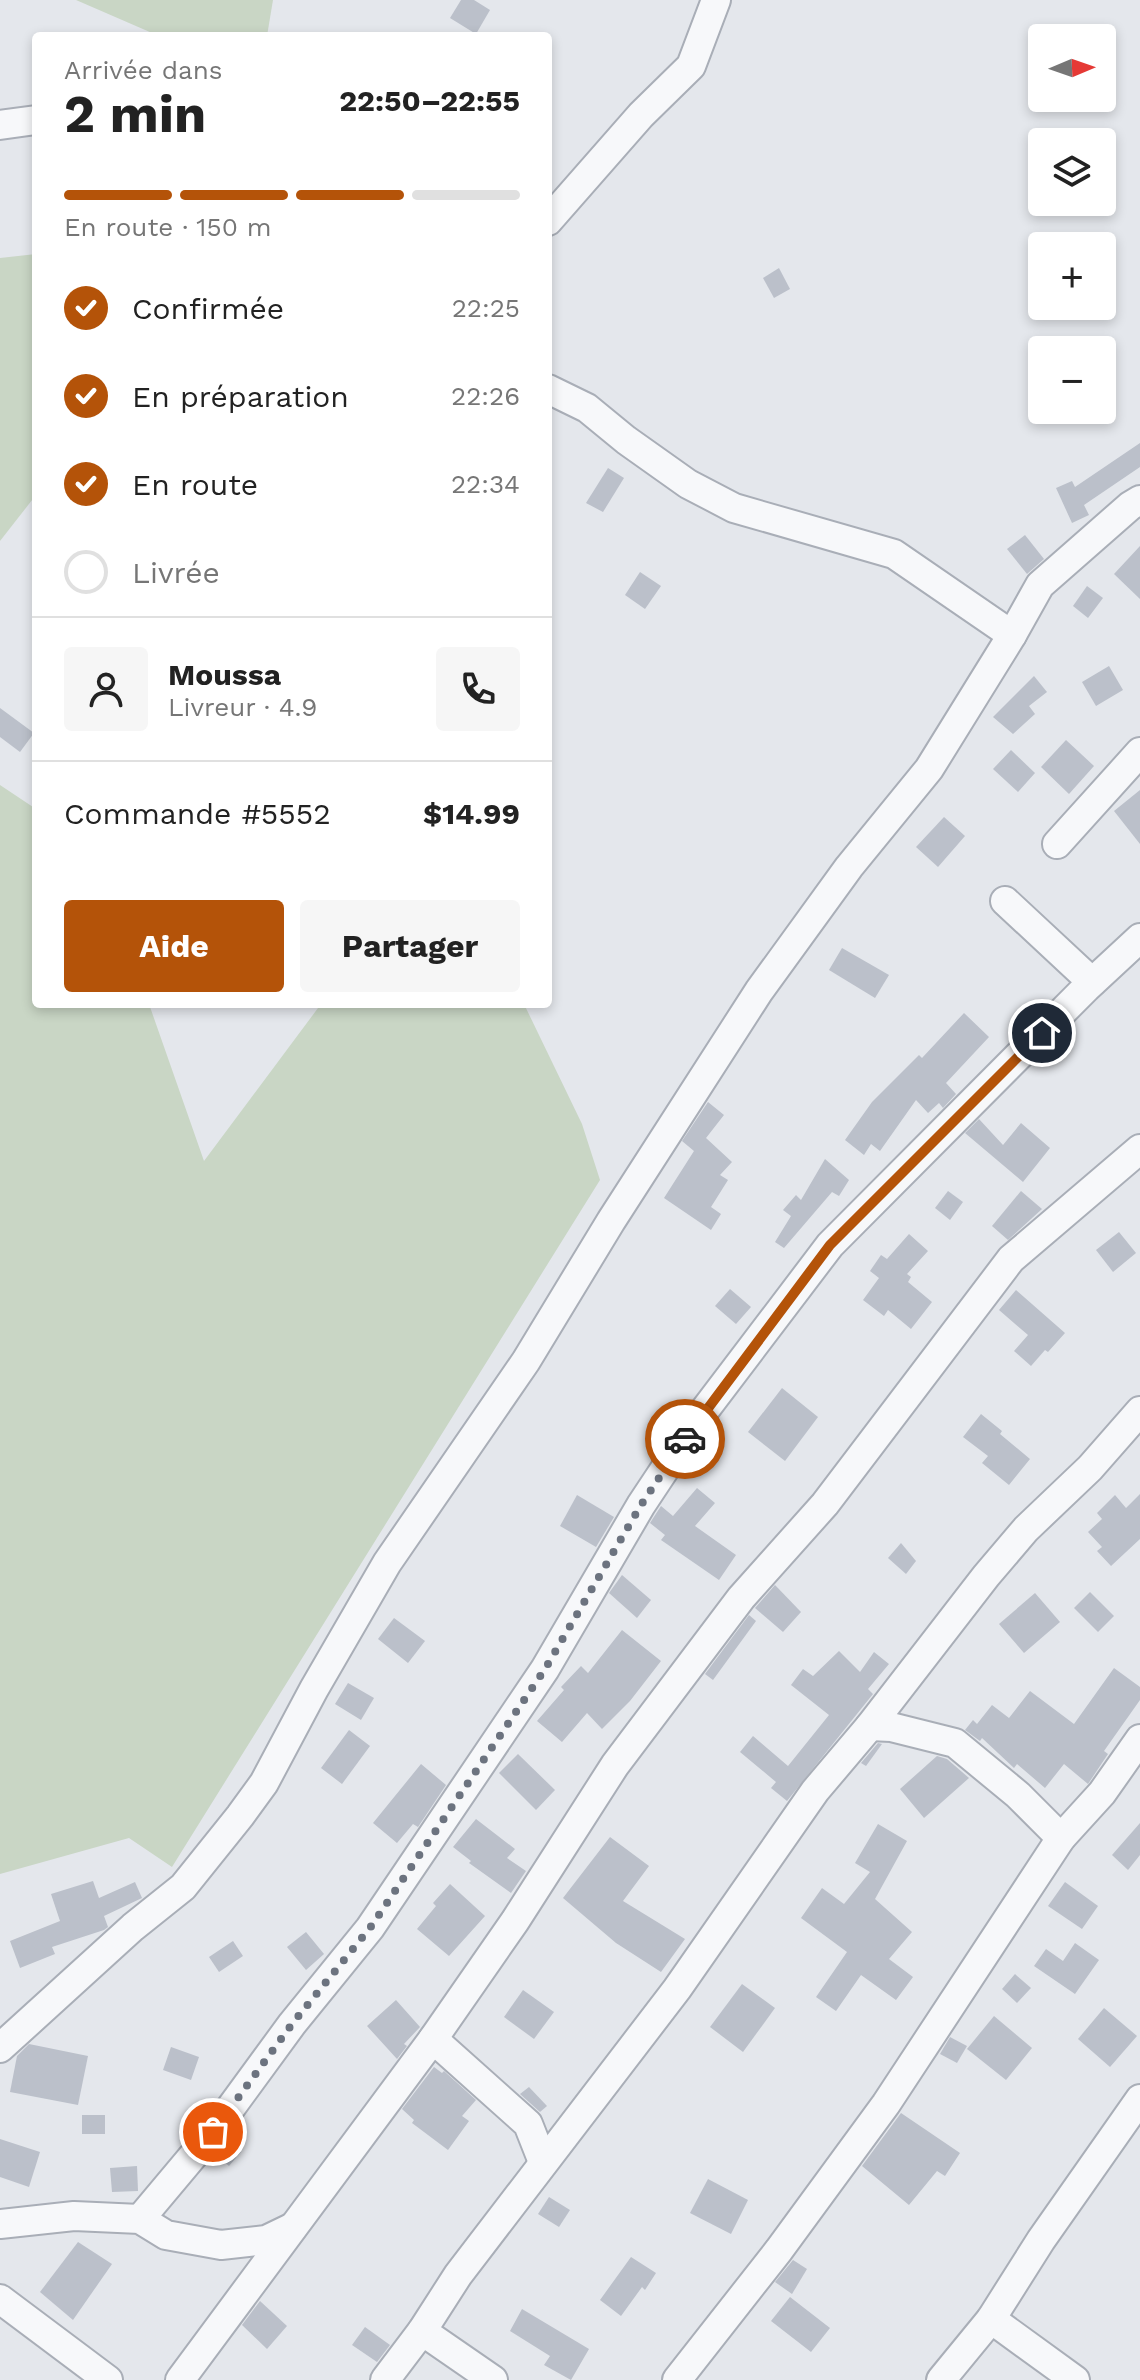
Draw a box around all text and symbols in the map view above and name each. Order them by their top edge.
north arrow [1028,24,1116,112]
map controls [1028,24,1116,424]
text: Arrivée dans [64,55,223,85]
text: 22:50–22:55 [339,83,520,118]
text: 2 min [64,84,206,145]
button: layers [1028,128,1116,216]
text: En route · 150 m [64,212,271,242]
button: + [1028,232,1116,320]
icon: check [64,286,108,330]
text: Confirmée [132,291,284,326]
text: 22:25 [452,293,520,323]
button: − [1028,336,1116,424]
icon: check [64,374,108,418]
text: En préparation [132,379,349,414]
text: 22:26 [451,381,520,411]
icon: check [64,462,108,506]
text: En route [132,467,258,502]
text: 22:34 [451,469,520,499]
text: Livrée [132,555,220,590]
button: person [64,647,148,731]
button: phone [436,647,520,731]
text: Moussa [168,657,281,692]
text: Livreur · 4.9 [168,692,317,722]
text: Commande #5552 [64,796,331,831]
text: $14.99 [423,796,520,831]
button: Aide [64,900,284,992]
button: Partager [300,900,520,992]
pin [1008,999,1076,1067]
icon: home [1020,1011,1064,1055]
courier [645,1399,725,1479]
icon: car [663,1417,707,1461]
pin [179,2098,247,2166]
icon: bag [191,2110,235,2154]

